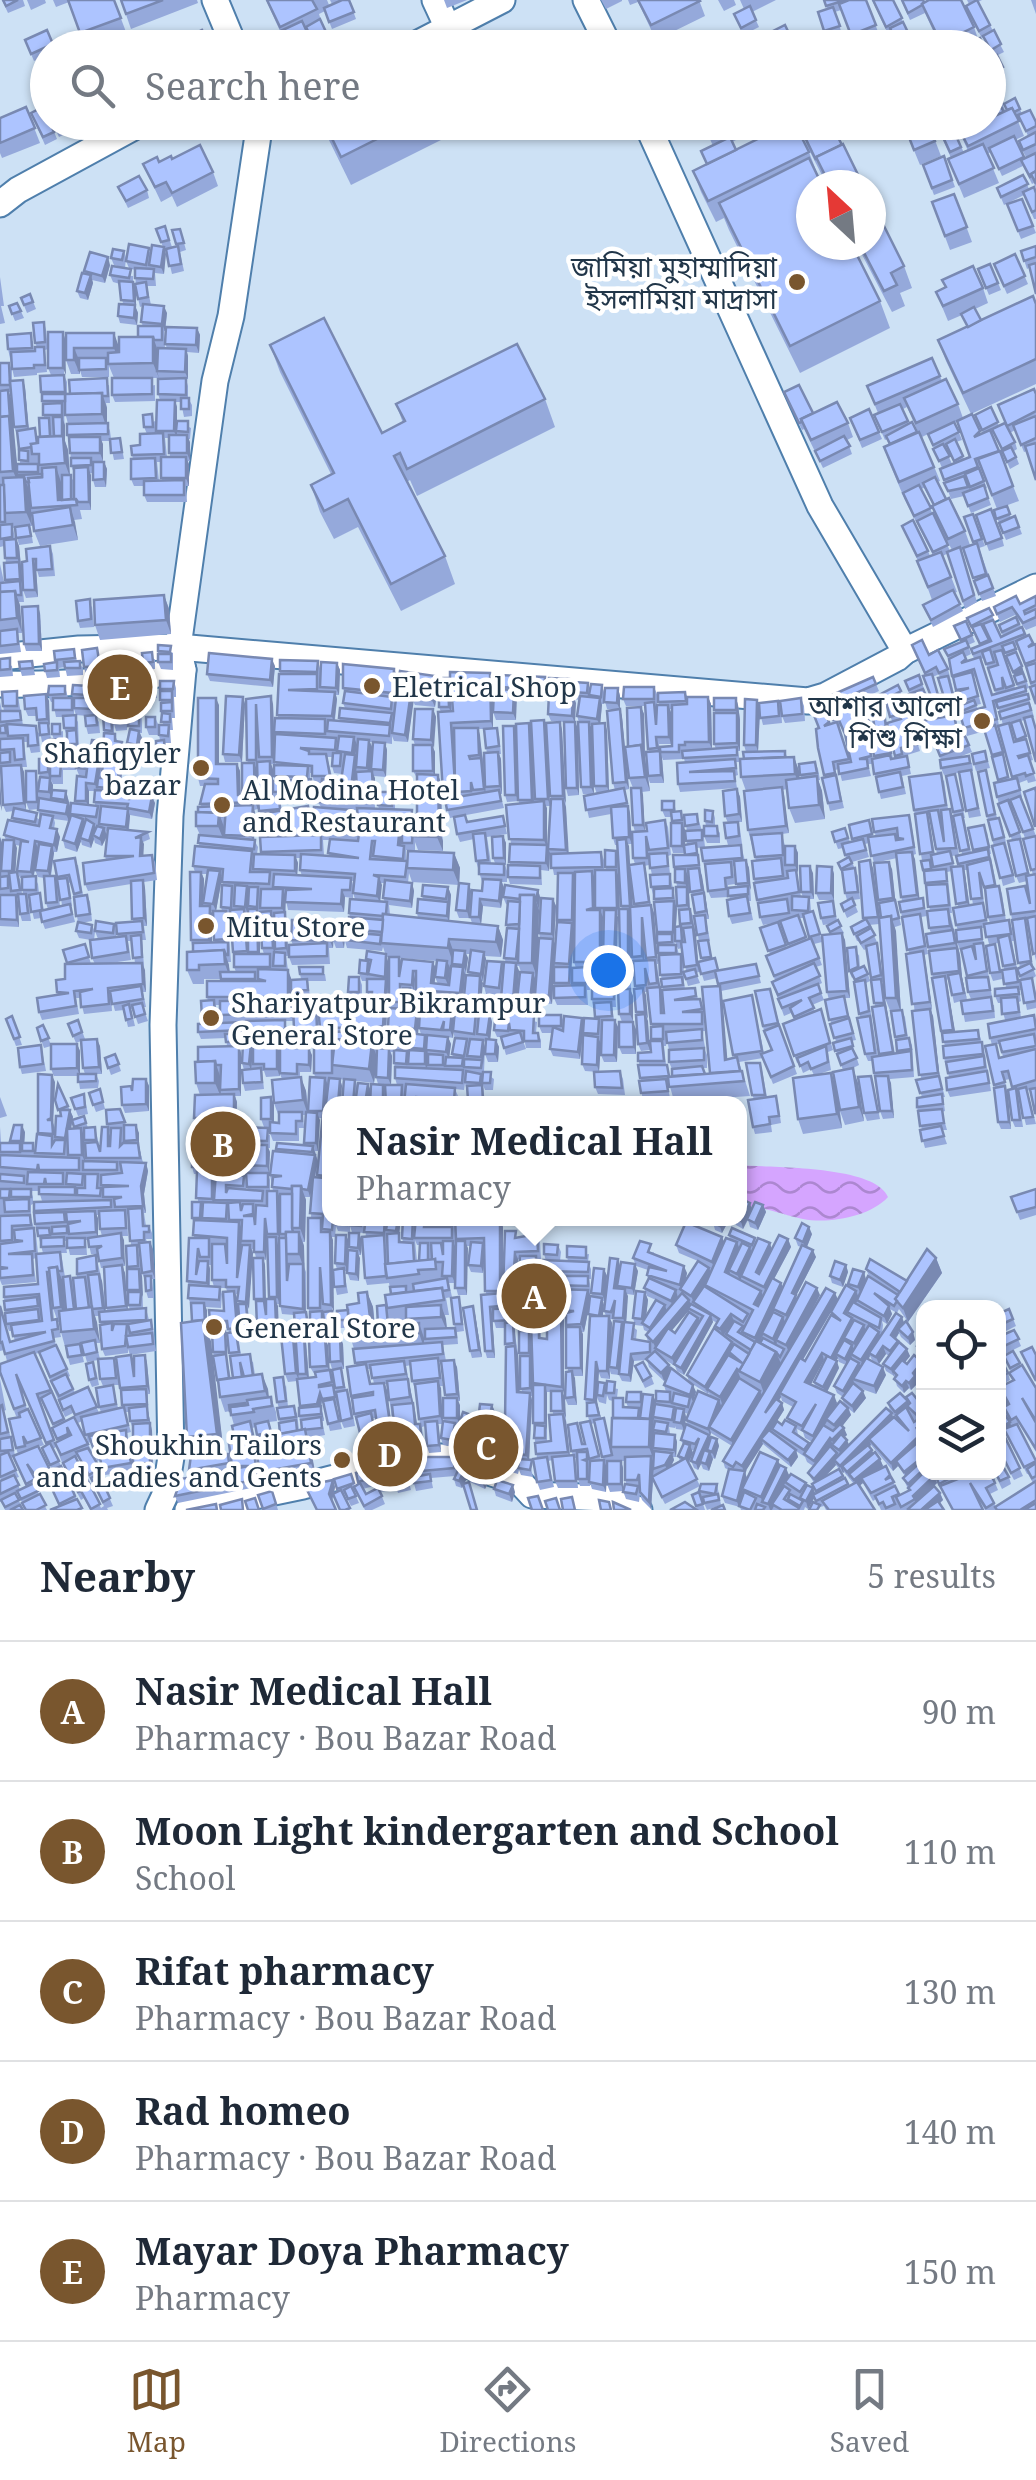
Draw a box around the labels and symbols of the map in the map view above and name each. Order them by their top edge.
north arrow [796,170,886,260]
place label: জামিয়া মুহাম্মাদিয়া ইসলামিয়া মাদ্রাসা [570,247,778,317]
marker: জামিয়া মুহাম্মাদিয়া ইসলামিয়া মাদ্রাসা [786,271,808,293]
pin: E [88,650,152,724]
place label: Eletrical Shop [392,667,577,705]
marker: Eletrical Shop [361,675,383,697]
place label: আশার আলো শিশু শিক্ষা [808,686,963,756]
marker: আশার আলো শিশু শিক্ষা [971,710,993,732]
place label: Shafiqyler bazar [44,733,181,803]
marker: Shafiqyler bazar [190,757,212,779]
place label: Al Modina Hotel and Restaurant [242,770,460,840]
marker: Al Modina Hotel and Restaurant [211,794,233,816]
place label: Mitu Store [226,907,366,945]
marker: Mitu Store [195,915,217,937]
your location [583,945,634,996]
place label: Shariyatpur Bikrampur General Store [231,983,545,1053]
marker: Shariyatpur Bikrampur General Store [200,1007,222,1029]
pin: B [190,1106,256,1182]
pin: A [502,1258,566,1334]
place label: General Store [234,1308,416,1346]
marker: General Store [203,1316,225,1338]
pin: C [454,1410,518,1484]
pin: D [358,1416,422,1492]
place label: Shoukhin Tailors and Ladies and Gents [36,1425,322,1495]
marker: Shoukhin Tailors and Ladies and Gents [331,1449,353,1471]

